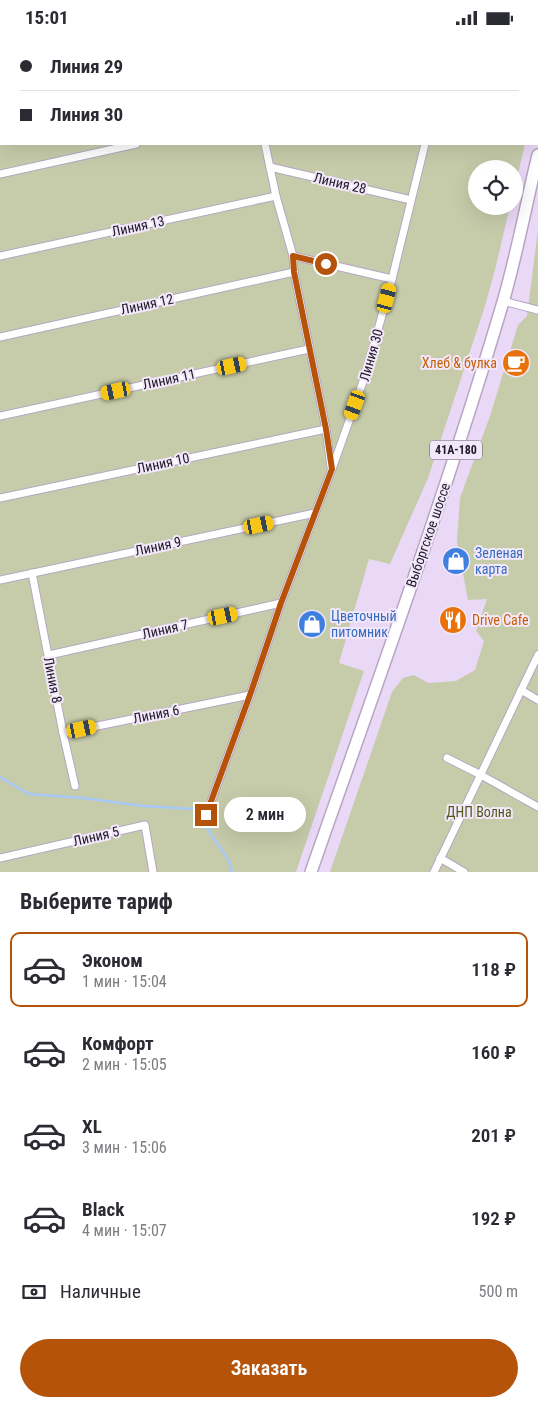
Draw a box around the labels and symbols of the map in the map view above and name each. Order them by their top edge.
street label: Линия 28 [312,169,368,197]
street label: Линия 13 [110,213,166,239]
route start [315,253,337,275]
car [375,282,398,314]
street label: Линия 12 [119,291,175,317]
street label: Линия 30 [356,327,386,383]
cafe icon: Хлеб & булка [501,348,531,378]
place label: Хлеб & булка [422,355,497,371]
car [215,356,248,376]
street label: Линия 11 [141,366,197,392]
car [99,381,132,401]
car [342,388,367,422]
road number: 41А-180 [430,441,482,459]
street label: Линия 10 [135,450,191,476]
street label: Выборгское шоссе [403,480,453,589]
car [242,515,275,535]
street label: Линия 9 [133,533,183,559]
place label: Зеленая карта [475,545,523,577]
shop icon: Зеленая карта [441,546,471,576]
restaurant icon: Drive Cafe [438,605,468,635]
car [206,606,239,626]
place label: Цветочный питомник [331,608,397,640]
shop icon: Цветочный питомник [297,609,327,639]
place label: Drive Cafe [472,612,529,628]
street label: Линия 7 [140,616,190,642]
street label: Линия 8 [41,655,65,705]
street label: Линия 6 [131,702,181,726]
car [65,719,98,739]
callout: 2 мин [224,797,306,833]
route end [195,804,217,826]
park label: ДНП Волна [446,804,512,820]
street label: Линия 5 [71,823,121,849]

